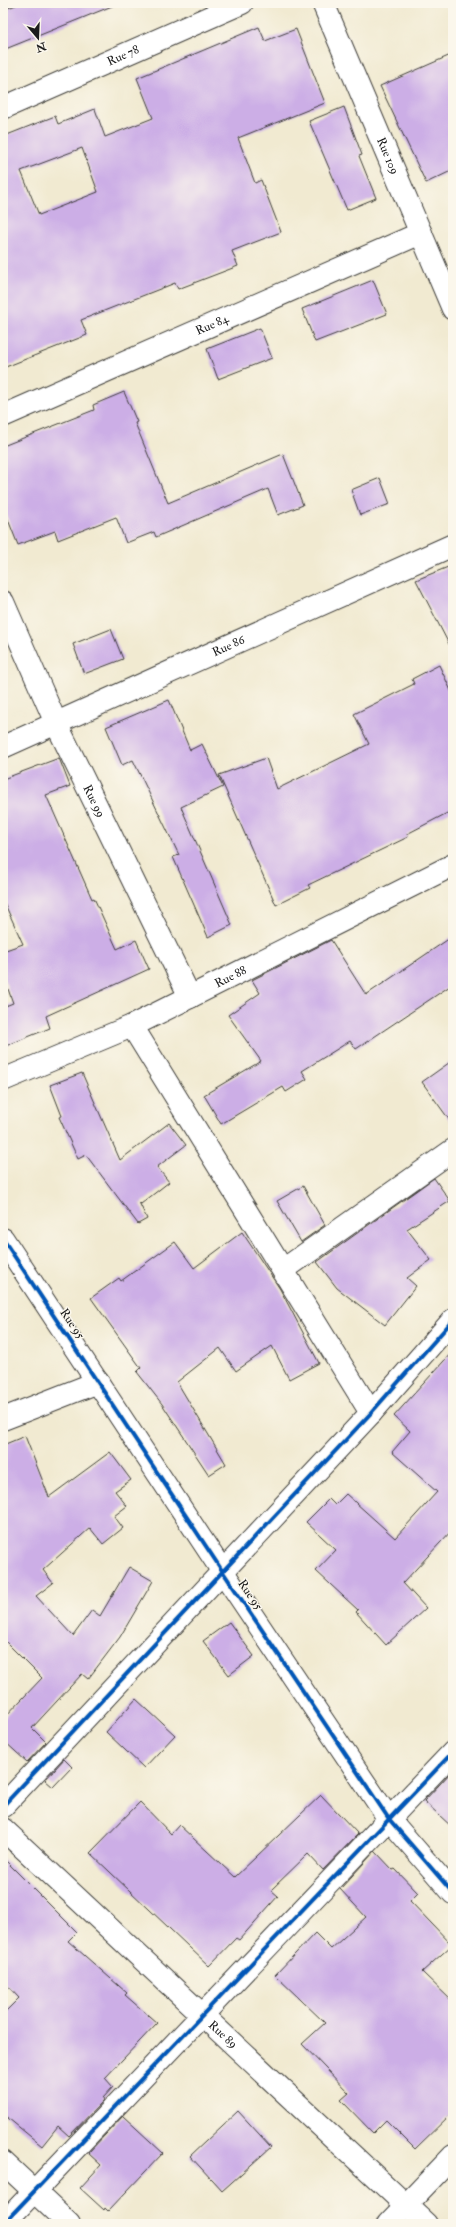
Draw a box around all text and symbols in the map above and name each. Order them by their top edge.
north arrow [18,18,58,58]
text: N [33,39,49,55]
street label: Rue 78 [105,42,142,69]
street label: Rue 109 [373,135,402,177]
street label: Rue 84 [193,311,231,338]
street label: Rue 86 [210,632,248,660]
street label: Rue 99 [80,782,109,820]
street label: Rue 88 [212,962,249,991]
street label: Rue 95 [56,1306,88,1343]
street label: Rue 95 [234,1577,266,1614]
street label: Rue 89 [205,2017,241,2052]

